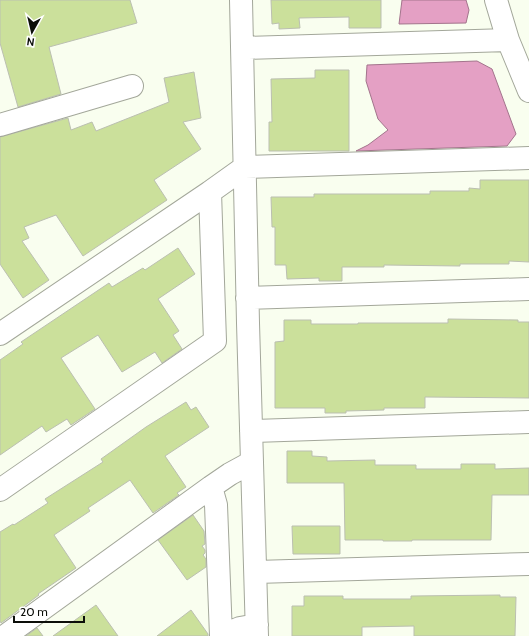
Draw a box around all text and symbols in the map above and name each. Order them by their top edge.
north arrow [12,12,52,52]
text: N [26,34,35,49]
scale bar [14,598,84,624]
text: 20 m [20,604,48,619]

